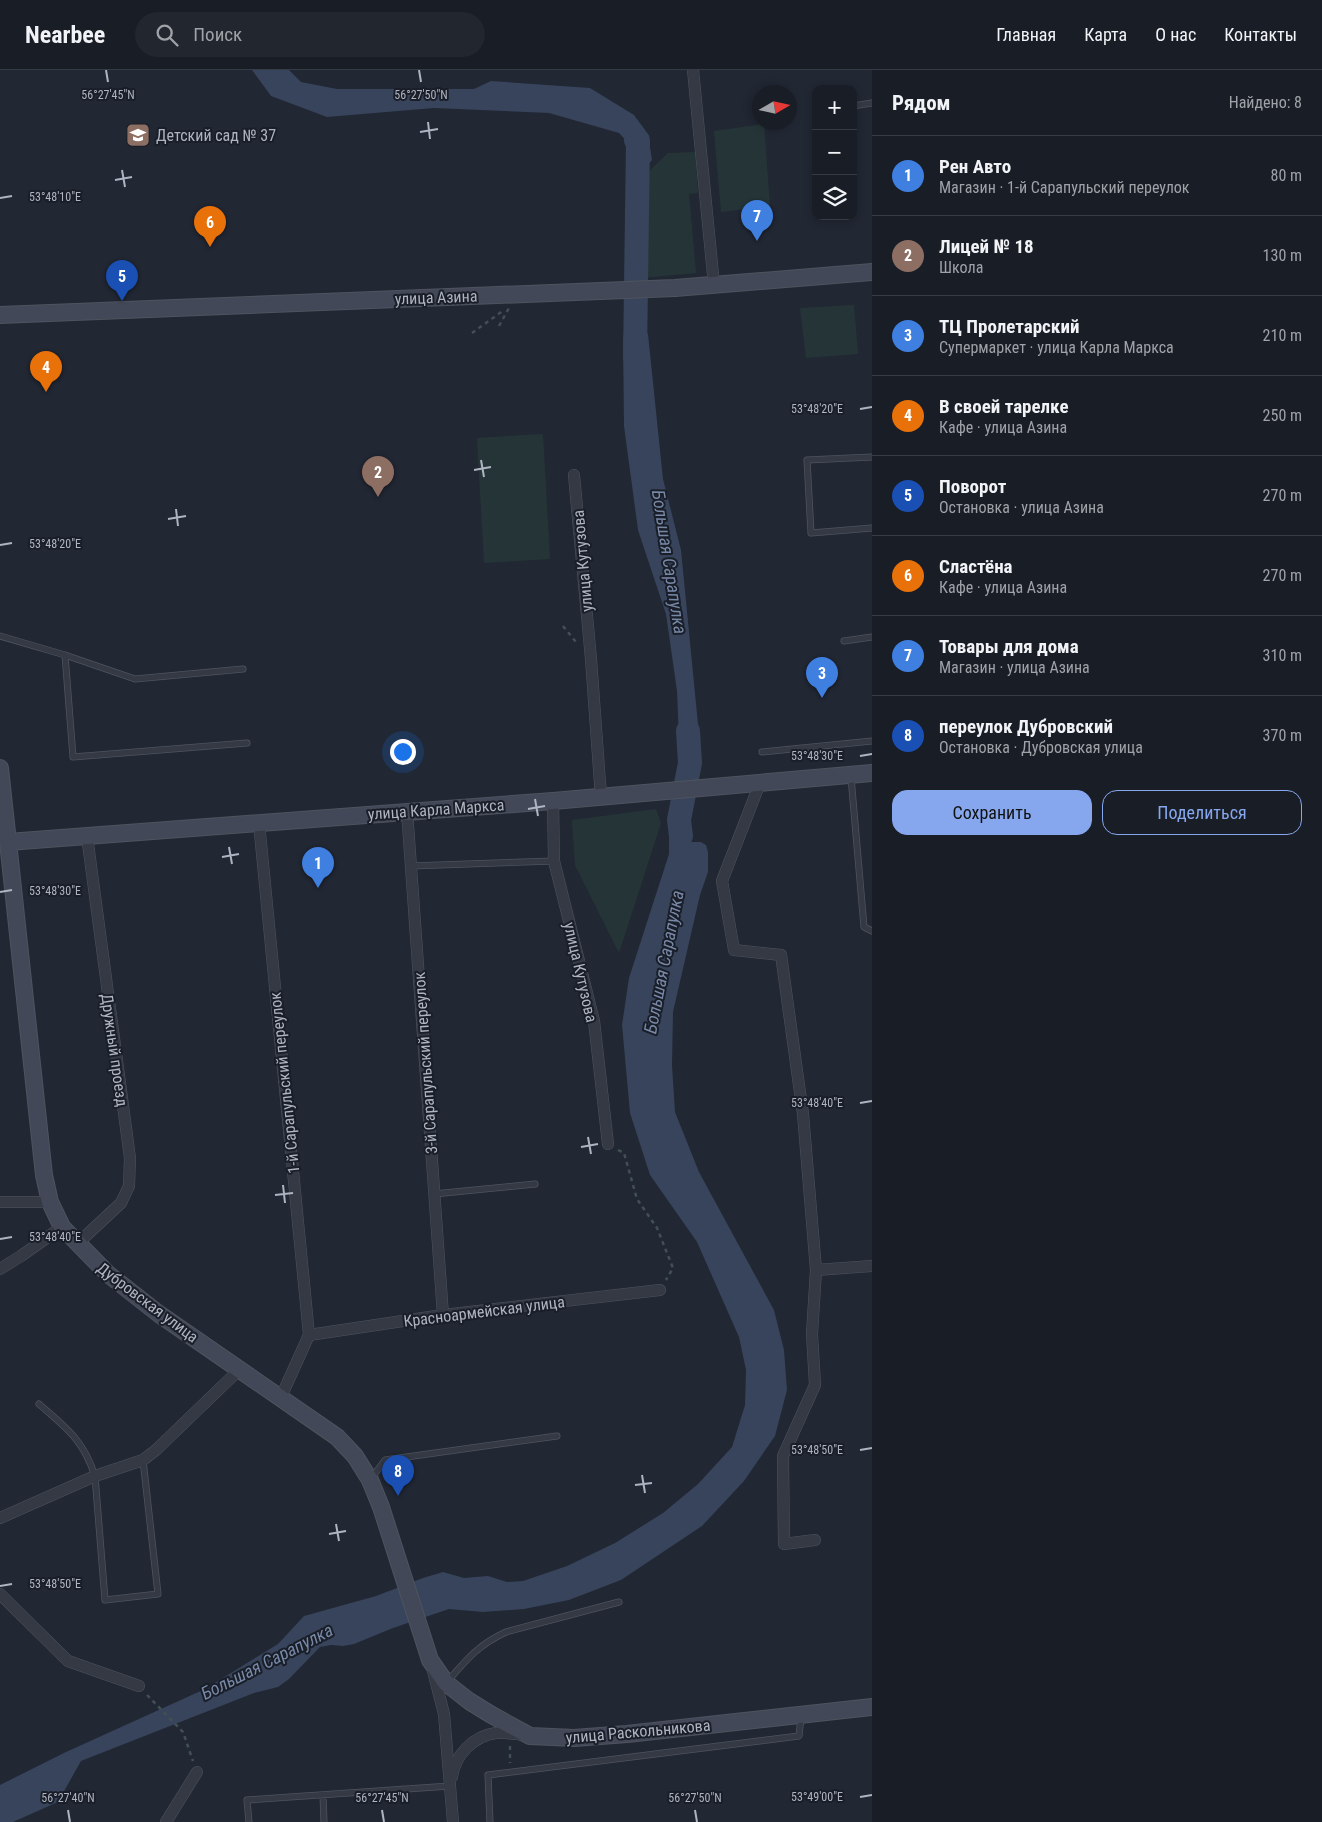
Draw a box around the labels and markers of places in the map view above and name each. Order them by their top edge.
school or university icon: Детский сад № 37 [125,122,151,148]
place label: Детский сад № 37 [156,126,276,145]
pin: 7 [741,200,773,241]
pin: 6 [194,206,226,247]
pin: 5 [106,260,138,301]
pin: 4 [30,351,62,392]
pin: 2 [362,456,394,497]
pin: 3 [806,657,838,698]
pin: 1 [302,847,334,888]
pin: 8 [382,1455,414,1496]

